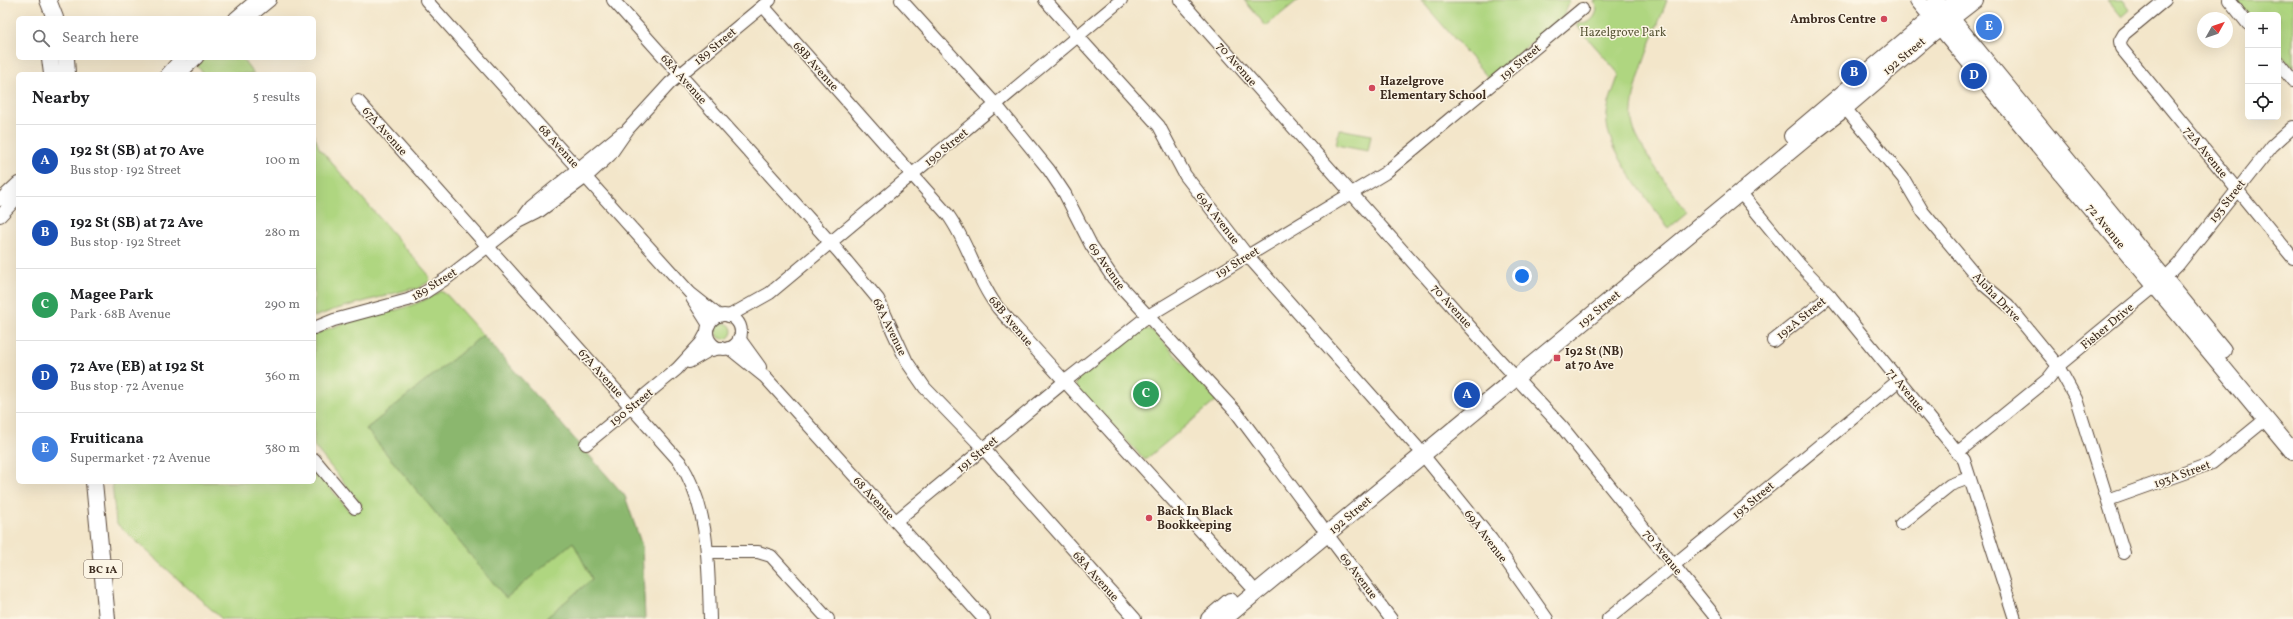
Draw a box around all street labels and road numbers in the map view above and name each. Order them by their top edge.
street label: 189 Street [691,24,740,69]
street label: 192 Street [1880,34,1929,79]
street label: 68B Avenue [789,39,842,95]
street label: 70 Avenue [1212,39,1260,91]
street label: 191 Street [1497,41,1545,85]
street label: 68A Avenue [656,51,710,108]
street label: 67A Avenue [358,104,411,160]
street label: 68 Avenue [534,121,582,172]
street label: 72A Avenue [2179,123,2231,182]
street label: 190 Street [921,125,972,170]
street label: 193 Street [2206,177,2250,226]
street label: 69A Avenue [1192,189,1243,248]
street label: 72 Avenue [2082,201,2129,253]
street label: 69 Avenue [1084,240,1128,294]
street label: 191 Street [1212,243,1263,282]
street label: 189 Street [409,265,460,305]
street label: Aloha Drive [1969,269,2024,326]
street label: 70 Avenue [1427,281,1476,332]
street label: 192 Street [1575,287,1624,332]
street label: 68B Avenue [984,293,1036,351]
street label: 192A Street [1773,294,1830,344]
street label: 68A Avenue [868,296,910,359]
street label: Fisher Drive [2078,300,2138,354]
street label: 67A Avenue [574,346,627,402]
street label: 71 Avenue [1883,365,1928,416]
street label: 190 Street [606,385,657,430]
street label: 191 Street [954,433,1002,477]
street label: 193A Street [2152,457,2213,493]
street label: 68 Avenue [849,474,898,524]
street label: 193 Street [1729,478,1778,523]
street label: 192 Street [1326,493,1375,538]
street label: 69A Avenue [1460,507,1511,567]
street label: 70 Avenue [1639,527,1686,579]
street label: 68A Avenue [1068,548,1122,605]
street label: 69 Avenue [1336,550,1381,603]
road number: BC 1A [84,560,122,578]

